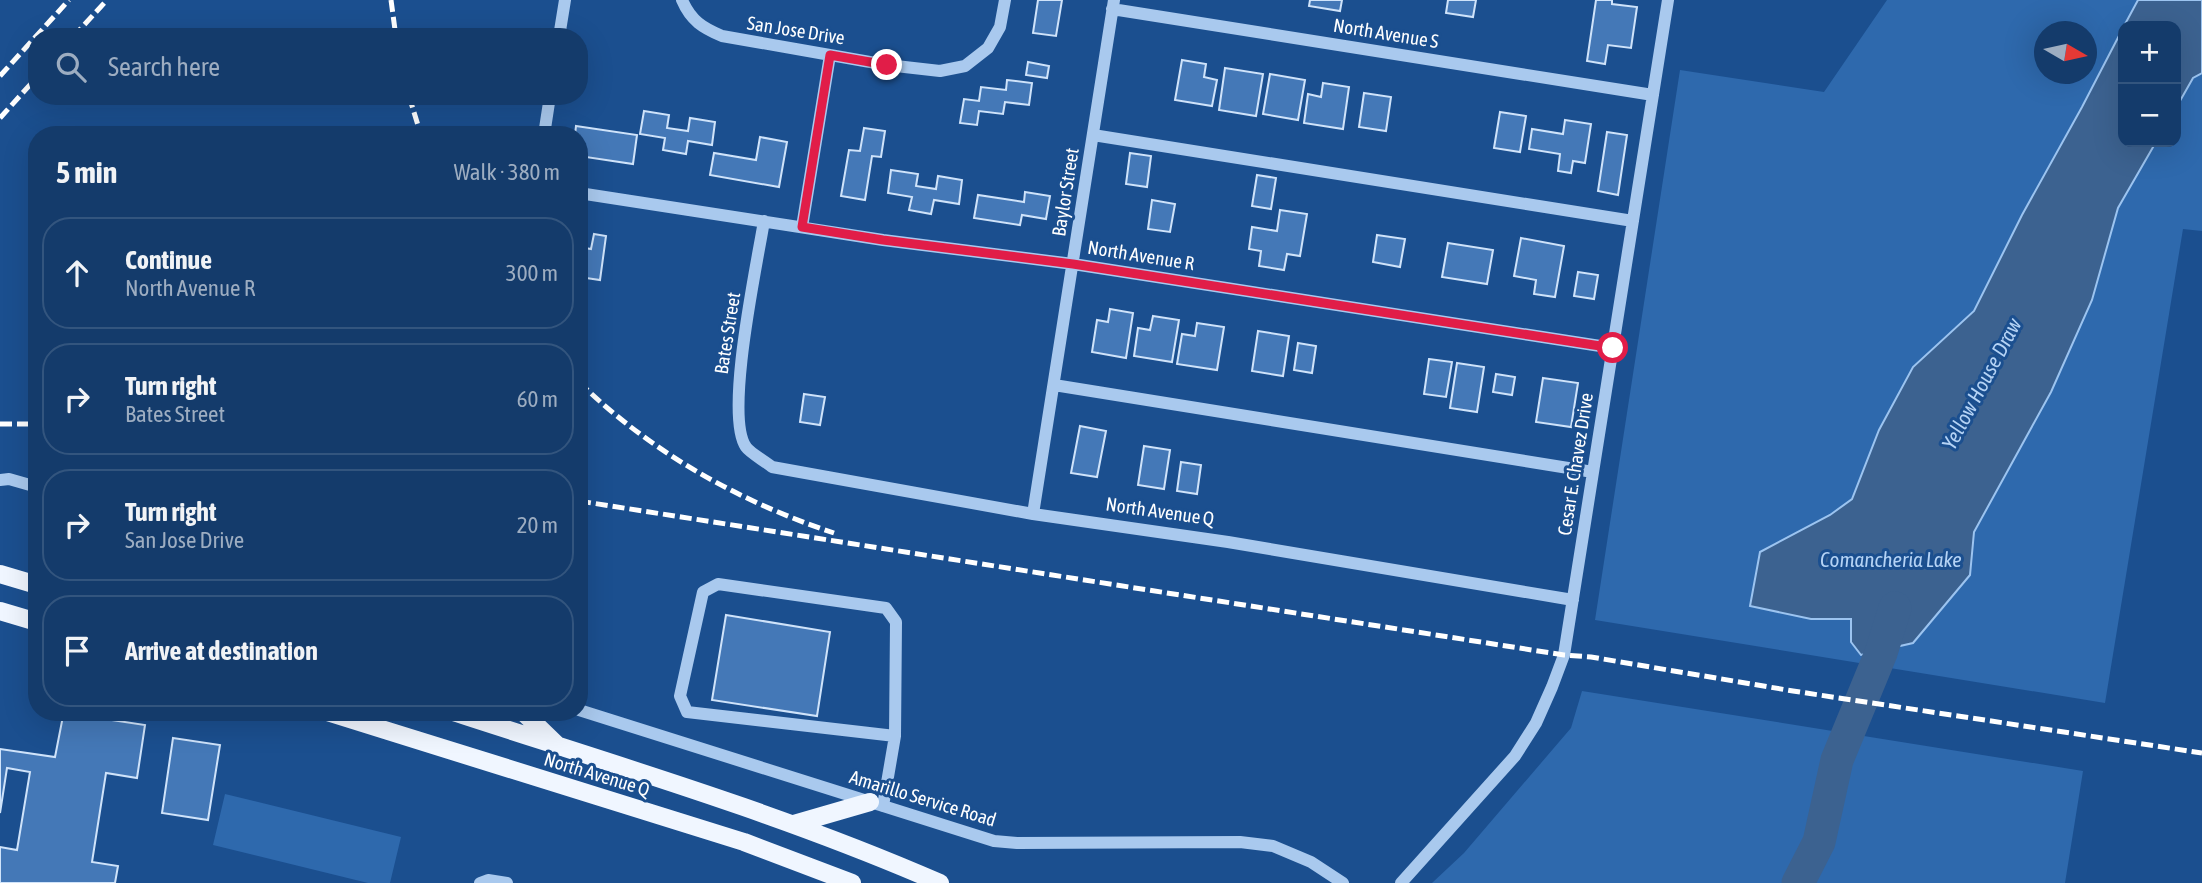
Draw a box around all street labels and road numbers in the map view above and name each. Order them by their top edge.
street label: San Jose Drive [746,11,846,49]
street label: North Avenue S [1332,14,1440,52]
street label: Baylor Street [1047,146,1083,238]
street label: North Avenue R [1086,236,1196,274]
street label: Bates Street [710,290,744,376]
street label: Cesar E. Chavez Drive [1553,391,1597,537]
street label: North Avenue Q [1104,493,1216,530]
street label: North Avenue Q [542,748,653,801]
street label: Amarillo Service Road [847,765,999,831]

